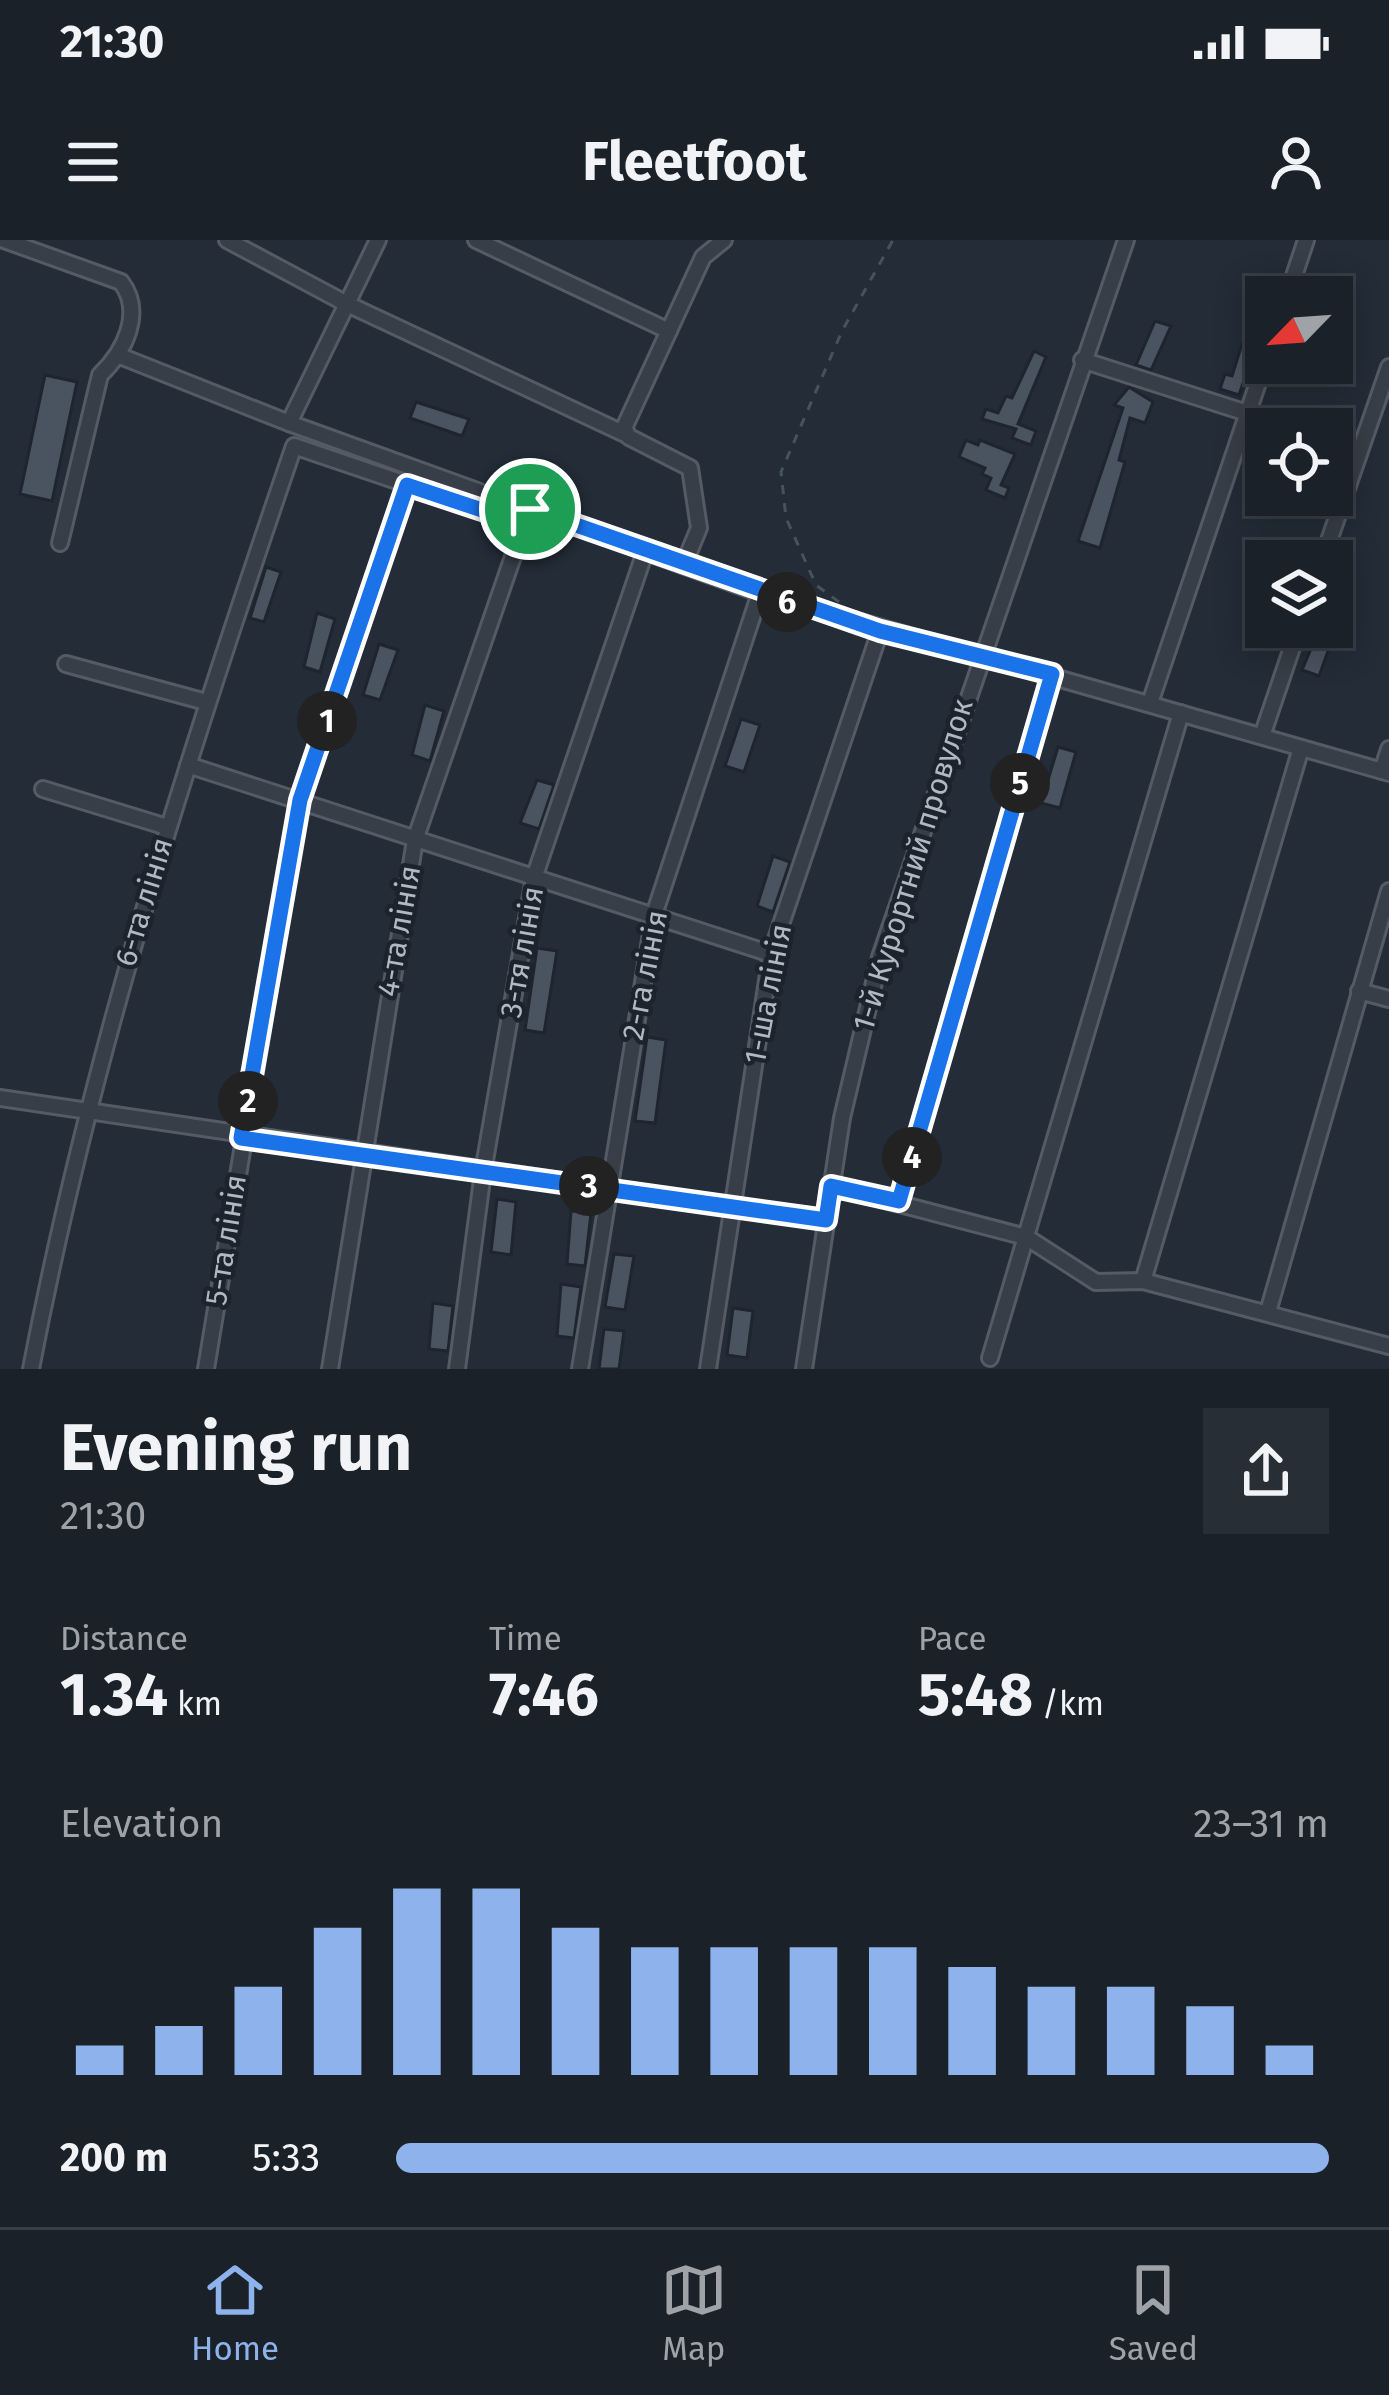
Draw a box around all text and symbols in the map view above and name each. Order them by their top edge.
text: 21:30 [60,15,164,69]
icon: menu [60,129,126,195]
icon: person [1263,129,1329,195]
text: Fleetfoot [582,130,807,194]
north arrow [1245,276,1353,384]
map controls [1245,276,1353,648]
button: locate [1245,408,1353,516]
pin [479,458,581,560]
icon: arrive [497,476,563,542]
button: layers [1245,540,1353,648]
pin: 6 [757,572,817,632]
text: 6 [778,582,796,622]
pin: 1 [297,691,357,751]
street label: 1-й Курортний провулок [845,694,981,1035]
text: 1 [319,701,335,741]
pin: 5 [990,753,1050,813]
text: 5 [1011,763,1029,803]
street label: 6-та лінія [107,833,181,971]
street label: 4-та лінія [370,863,428,999]
street label: 3-тя лінія [493,884,551,1020]
street label: 2-га лінія [615,907,675,1043]
street label: 1-ша лінія [737,921,799,1067]
pin: 2 [218,1071,278,1131]
text: 2 [239,1081,257,1121]
pin: 4 [882,1127,942,1187]
text: 4 [903,1137,921,1177]
pin: 3 [559,1156,619,1216]
text: 3 [580,1166,598,1206]
street label: 5-та лінія [198,1172,254,1308]
text: Evening run [60,1408,412,1487]
button: share [1203,1408,1329,1534]
text: 21:30 [60,1493,146,1539]
text: Distance [60,1619,188,1659]
text: Time [489,1619,562,1659]
text: Pace [918,1619,986,1659]
text: 1.34 [60,1659,168,1731]
text: 7:46 [489,1659,599,1731]
text: 5:48 [918,1659,1033,1731]
text: km [168,1684,222,1724]
text: /km [1033,1684,1104,1724]
text: Elevation [60,1801,223,1847]
text: 23–31 m [1193,1801,1329,1847]
text: 200 m [60,2135,168,2181]
text: 5:33 [252,2135,320,2181]
tab: Home [191,2257,279,2369]
tab: Map [661,2257,727,2369]
tab: Saved [1109,2257,1198,2369]

